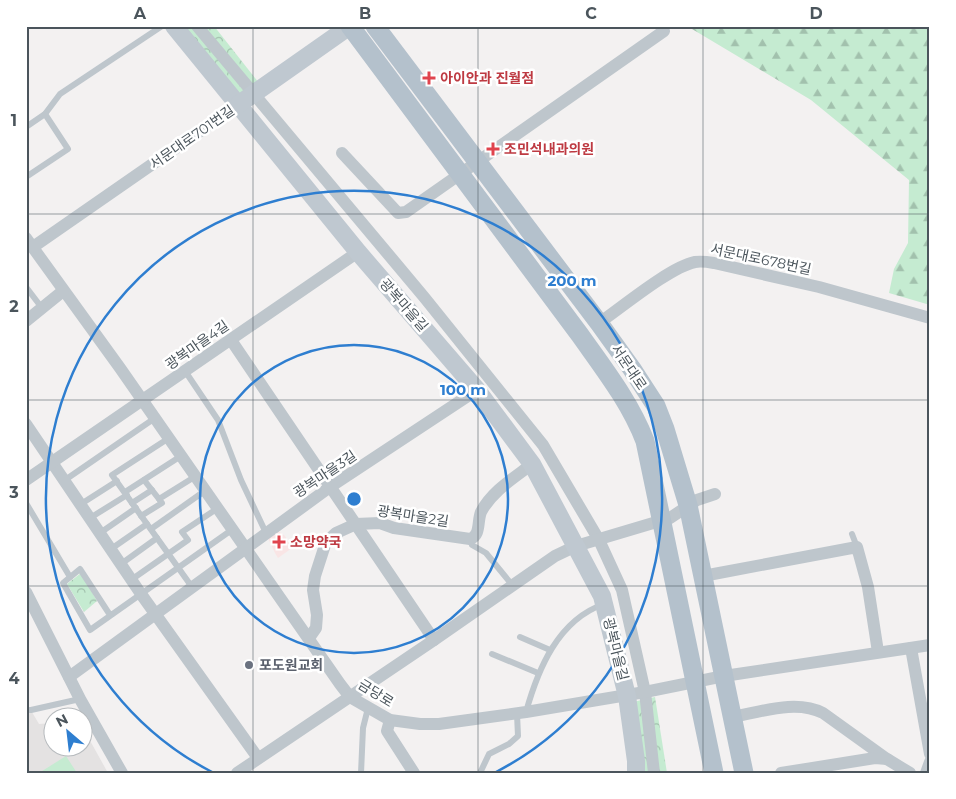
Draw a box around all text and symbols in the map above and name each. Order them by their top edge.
text: A [133,4,147,23]
text: B [359,4,371,23]
text: C [585,4,597,23]
text: D [809,4,823,23]
place label: 아이안과 진월점 [440,69,534,87]
marker: 아이안과 진월점 [422,71,436,85]
street label: 서문대로701번길 [146,101,238,173]
text: 1 [11,111,17,130]
place label: 조민석내과의원 [504,140,594,158]
marker: 조민석내과의원 [486,142,500,156]
street label: 서문대로678번길 [709,240,813,278]
text: 200 m [547,271,597,290]
street label: 광복마을길 [376,275,432,335]
text: 2 [9,297,19,316]
street label: 광복마을4길 [162,317,232,373]
street label: 서문대로 [607,341,651,393]
text: 100 m [440,380,486,399]
street label: 광복마을3길 [290,446,360,502]
text: 3 [8,483,19,502]
centre of rings [345,490,363,508]
street label: 광복마을2길 [376,501,450,531]
place label: 소망약국 [290,533,342,551]
marker: 소망약국 [272,535,286,549]
street label: 광복마을길 [599,616,633,682]
place label: 포도원교회 [259,656,323,674]
marker: 포도원교회 [243,659,255,671]
text: 4 [8,669,20,688]
street label: 금당로 [355,675,397,711]
north arrow [42,706,92,756]
text: N [53,710,71,731]

